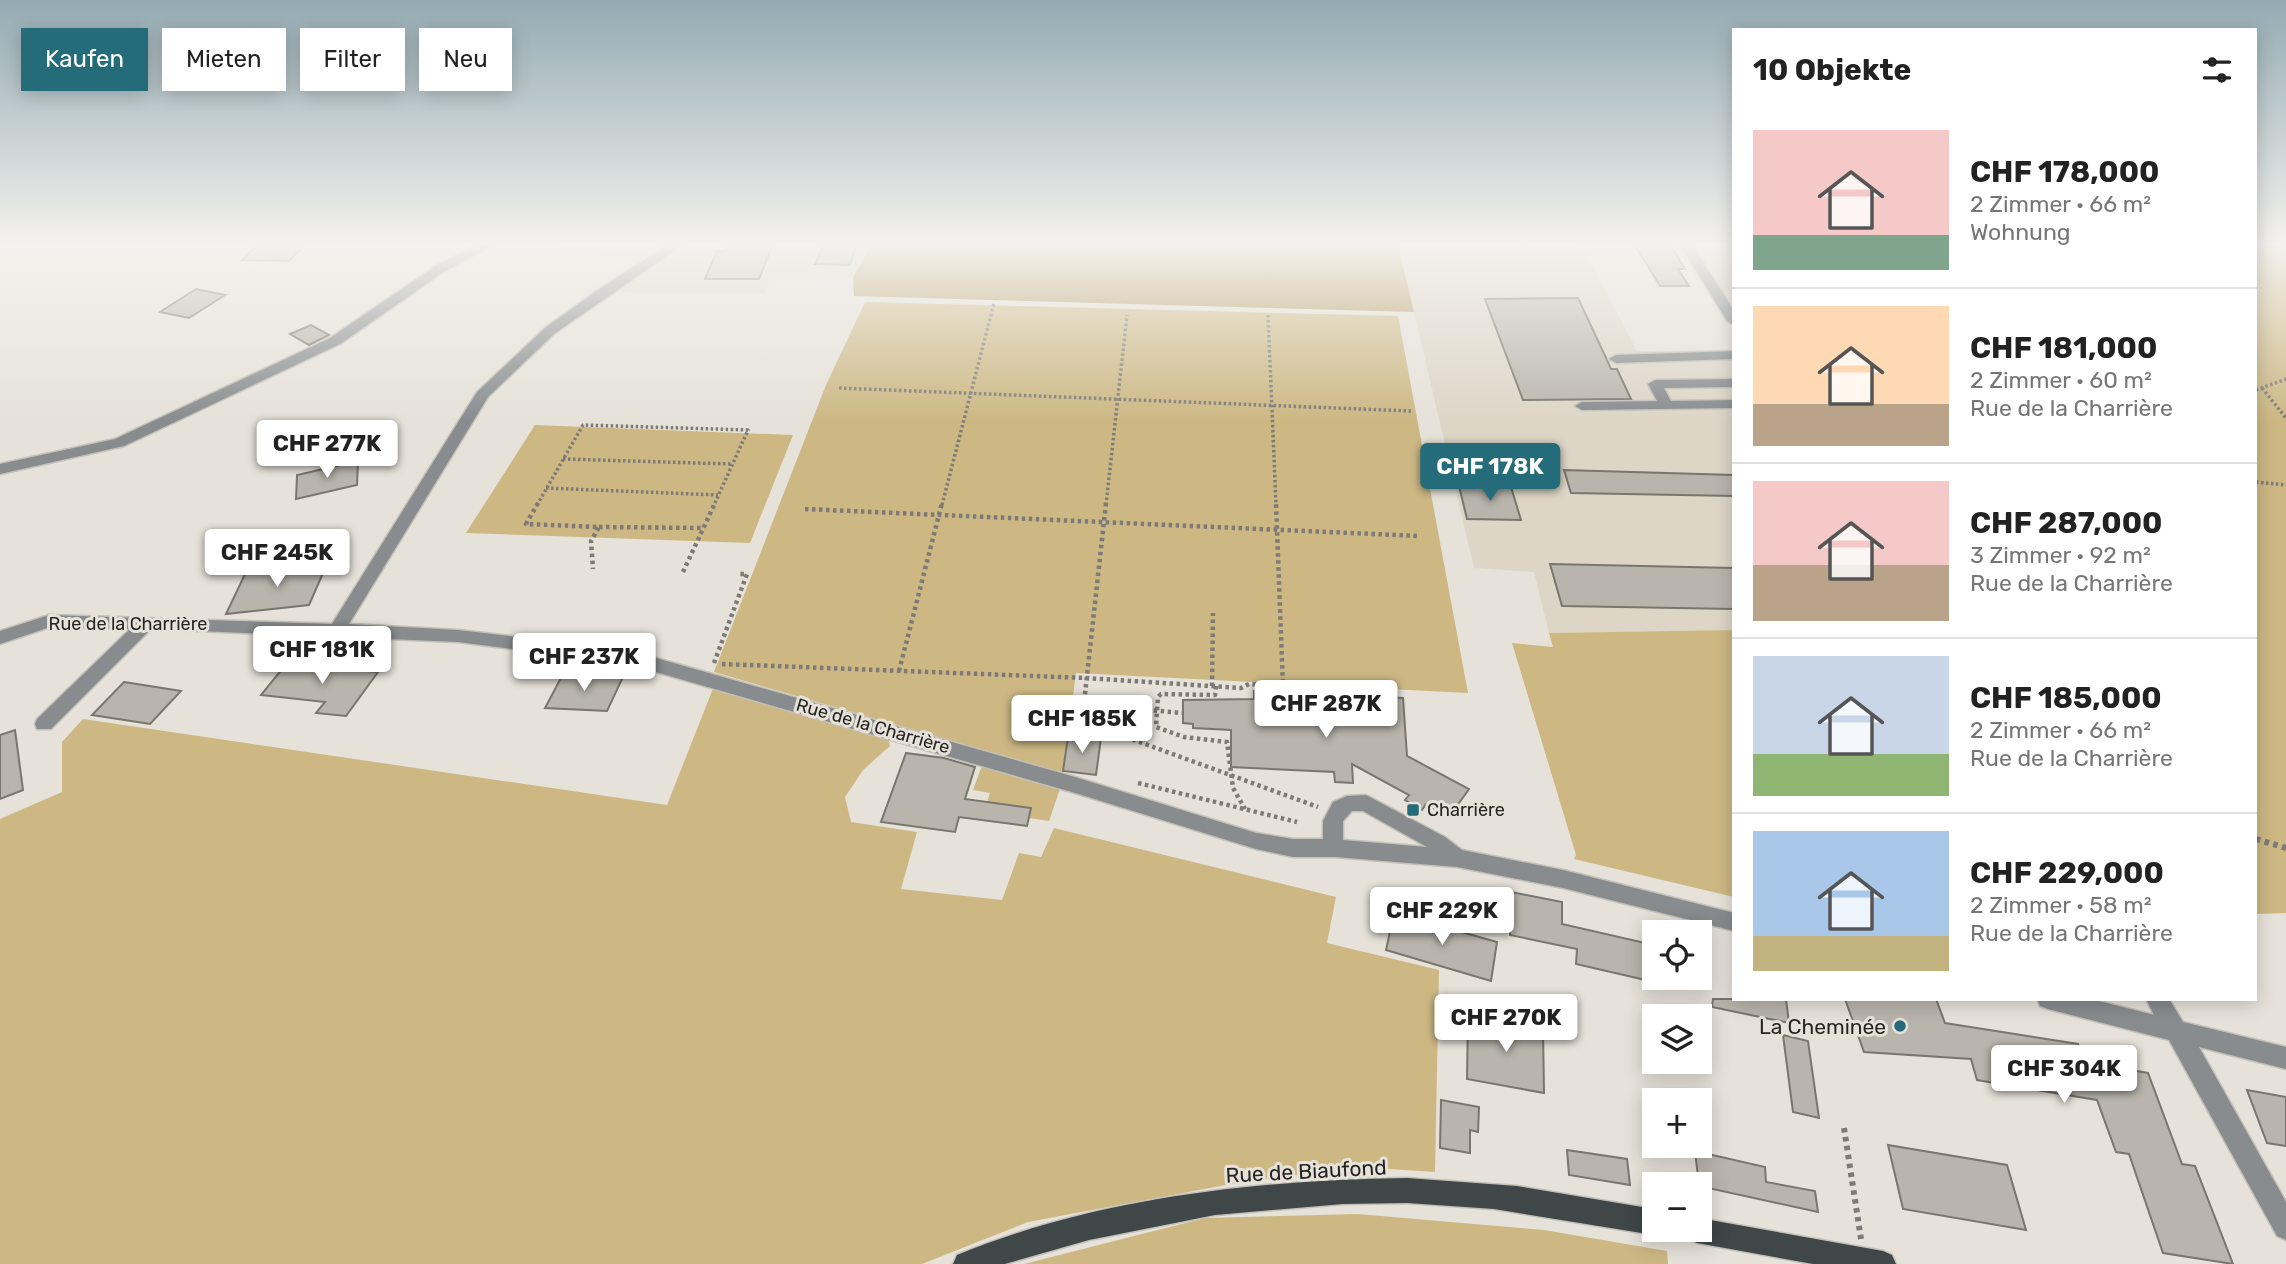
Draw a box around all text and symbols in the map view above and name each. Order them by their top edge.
chip: Kaufen [21,28,148,91]
chip: Mieten [162,28,286,91]
chip: Filter [300,28,405,91]
chip: Neu [419,28,512,91]
icon: filters [2198,51,2236,89]
text: 10 Objekte [1753,52,1911,88]
text: CHF 178,000 [1970,154,2160,190]
icon: home [1809,158,1893,242]
text: 2 Zimmer · 66 m² [1970,190,2151,218]
text: Wohnung [1970,218,2071,246]
text: CHF 181,000 [1970,330,2157,366]
icon: home [1809,334,1893,418]
text: 2 Zimmer · 60 m² [1970,366,2152,394]
text: Rue de la Charrière [1970,394,2173,422]
pin: CHF 277K [255,420,399,480]
text: CHF 277K [273,429,381,457]
pin: CHF 178K [1418,444,1562,503]
text: CHF 178K [1436,452,1544,480]
text: CHF 287,000 [1970,505,2163,541]
icon: home [1809,509,1893,593]
pin: CHF 245K [205,530,349,589]
text: CHF 245K [221,538,333,566]
text: 3 Zimmer · 92 m² [1970,541,2151,569]
text: Rue de la Charrière [1970,569,2173,597]
street label: Rue de la Charrière [49,613,207,635]
pin: CHF 181K [250,626,394,686]
pin: CHF 237K [512,634,656,693]
text: CHF 181K [269,635,375,663]
text: CHF 237K [529,642,639,670]
pin: CHF 287K [1254,680,1398,740]
text: CHF 185,000 [1970,680,2162,716]
icon: home [1809,684,1893,768]
text: CHF 287K [1270,689,1382,717]
street label: Rue de la Charrière [794,694,952,758]
pin: CHF 185K [1010,696,1154,755]
text: CHF 185K [1027,704,1137,732]
text: 2 Zimmer · 66 m² [1970,716,2151,744]
text: Rue de la Charrière [1970,744,2173,772]
place label: Charrière [1427,799,1505,821]
marker: Charrière [1405,802,1421,818]
text: CHF 229,000 [1970,855,2164,891]
icon: home [1809,859,1893,943]
pin: CHF 229K [1370,888,1514,947]
text: 2 Zimmer · 58 m² [1970,891,2152,919]
text: CHF 229K [1386,896,1498,924]
text: Rue de la Charrière [1970,919,2173,947]
map controls [1642,920,1712,1242]
button: locate [1642,920,1712,990]
pin: CHF 270K [1434,995,1578,1054]
text: CHF 270K [1450,1003,1562,1031]
button: layers [1642,1004,1712,1074]
place label: La Cheminée [1759,1014,1886,1039]
marker: La Cheminée [1892,1018,1908,1034]
pin: CHF 304K [1992,1046,2136,1105]
text: CHF 304K [2007,1054,2121,1082]
button: + [1642,1088,1712,1158]
street label: Rue de Biaufond [1225,1154,1387,1188]
button: − [1642,1172,1712,1242]

